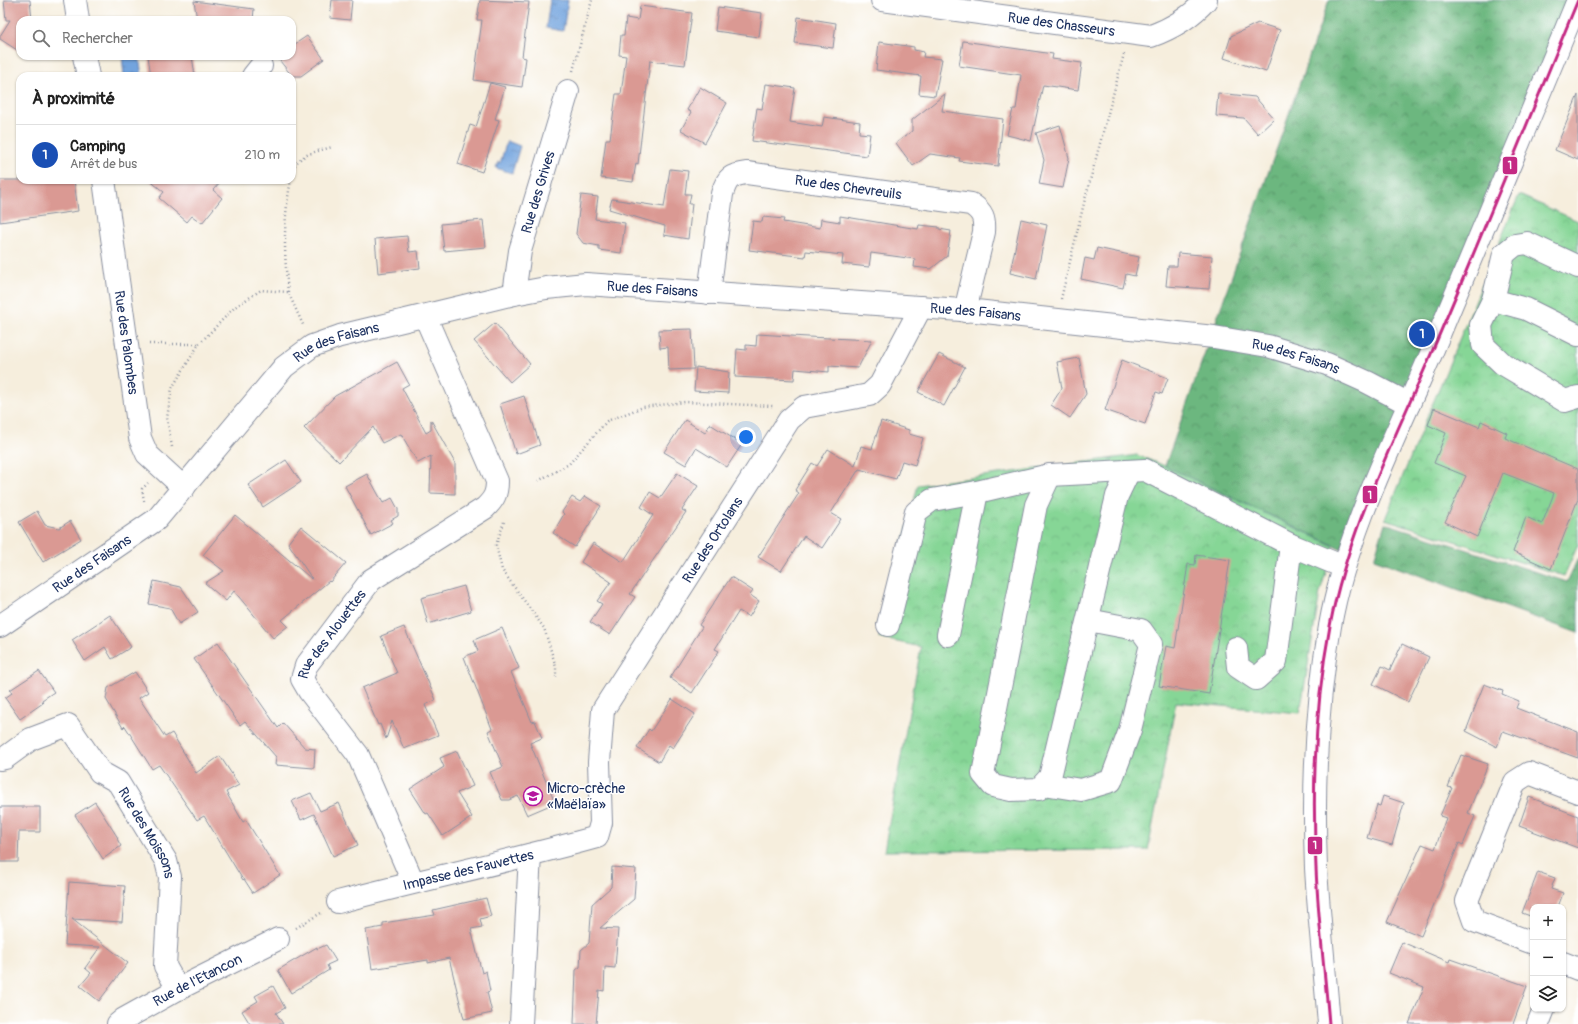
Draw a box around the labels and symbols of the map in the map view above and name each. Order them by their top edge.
street label: Rue des Chasseurs [1007,9,1117,40]
street label: Rue des Grives [518,148,559,235]
line badge: 1 [1502,156,1518,175]
text: 1 [1508,159,1512,172]
street label: Rue des Chevreuils [794,172,903,203]
street label: Rue des Faisans [606,277,699,301]
street label: Rue des Palombes [110,289,142,396]
street label: Rue des Faisans [929,300,1022,325]
street label: Rue des Faisans [290,319,382,366]
pin: 1 [1409,319,1435,349]
street label: Rue des Faisans [1250,335,1343,378]
your location [736,427,756,447]
line badge: 1 [1362,485,1378,504]
text: 1 [1368,489,1372,502]
street label: Rue des Ortolans [679,493,747,586]
street label: Rue des Faisans [50,531,135,597]
street label: Rue des Alouettes [295,586,370,681]
place label: Micro-crèche «Maëlaïa» [547,780,625,813]
street label: Rue des Moissons [114,784,178,881]
school or university icon: Micro-crèche «Maëlaïa» [522,785,544,807]
line badge: 1 [1307,836,1323,855]
text: 1 [1313,839,1317,852]
street label: Impasse des Fauvettes [401,846,536,894]
street label: Rue de l'Etancon [150,950,245,1010]

